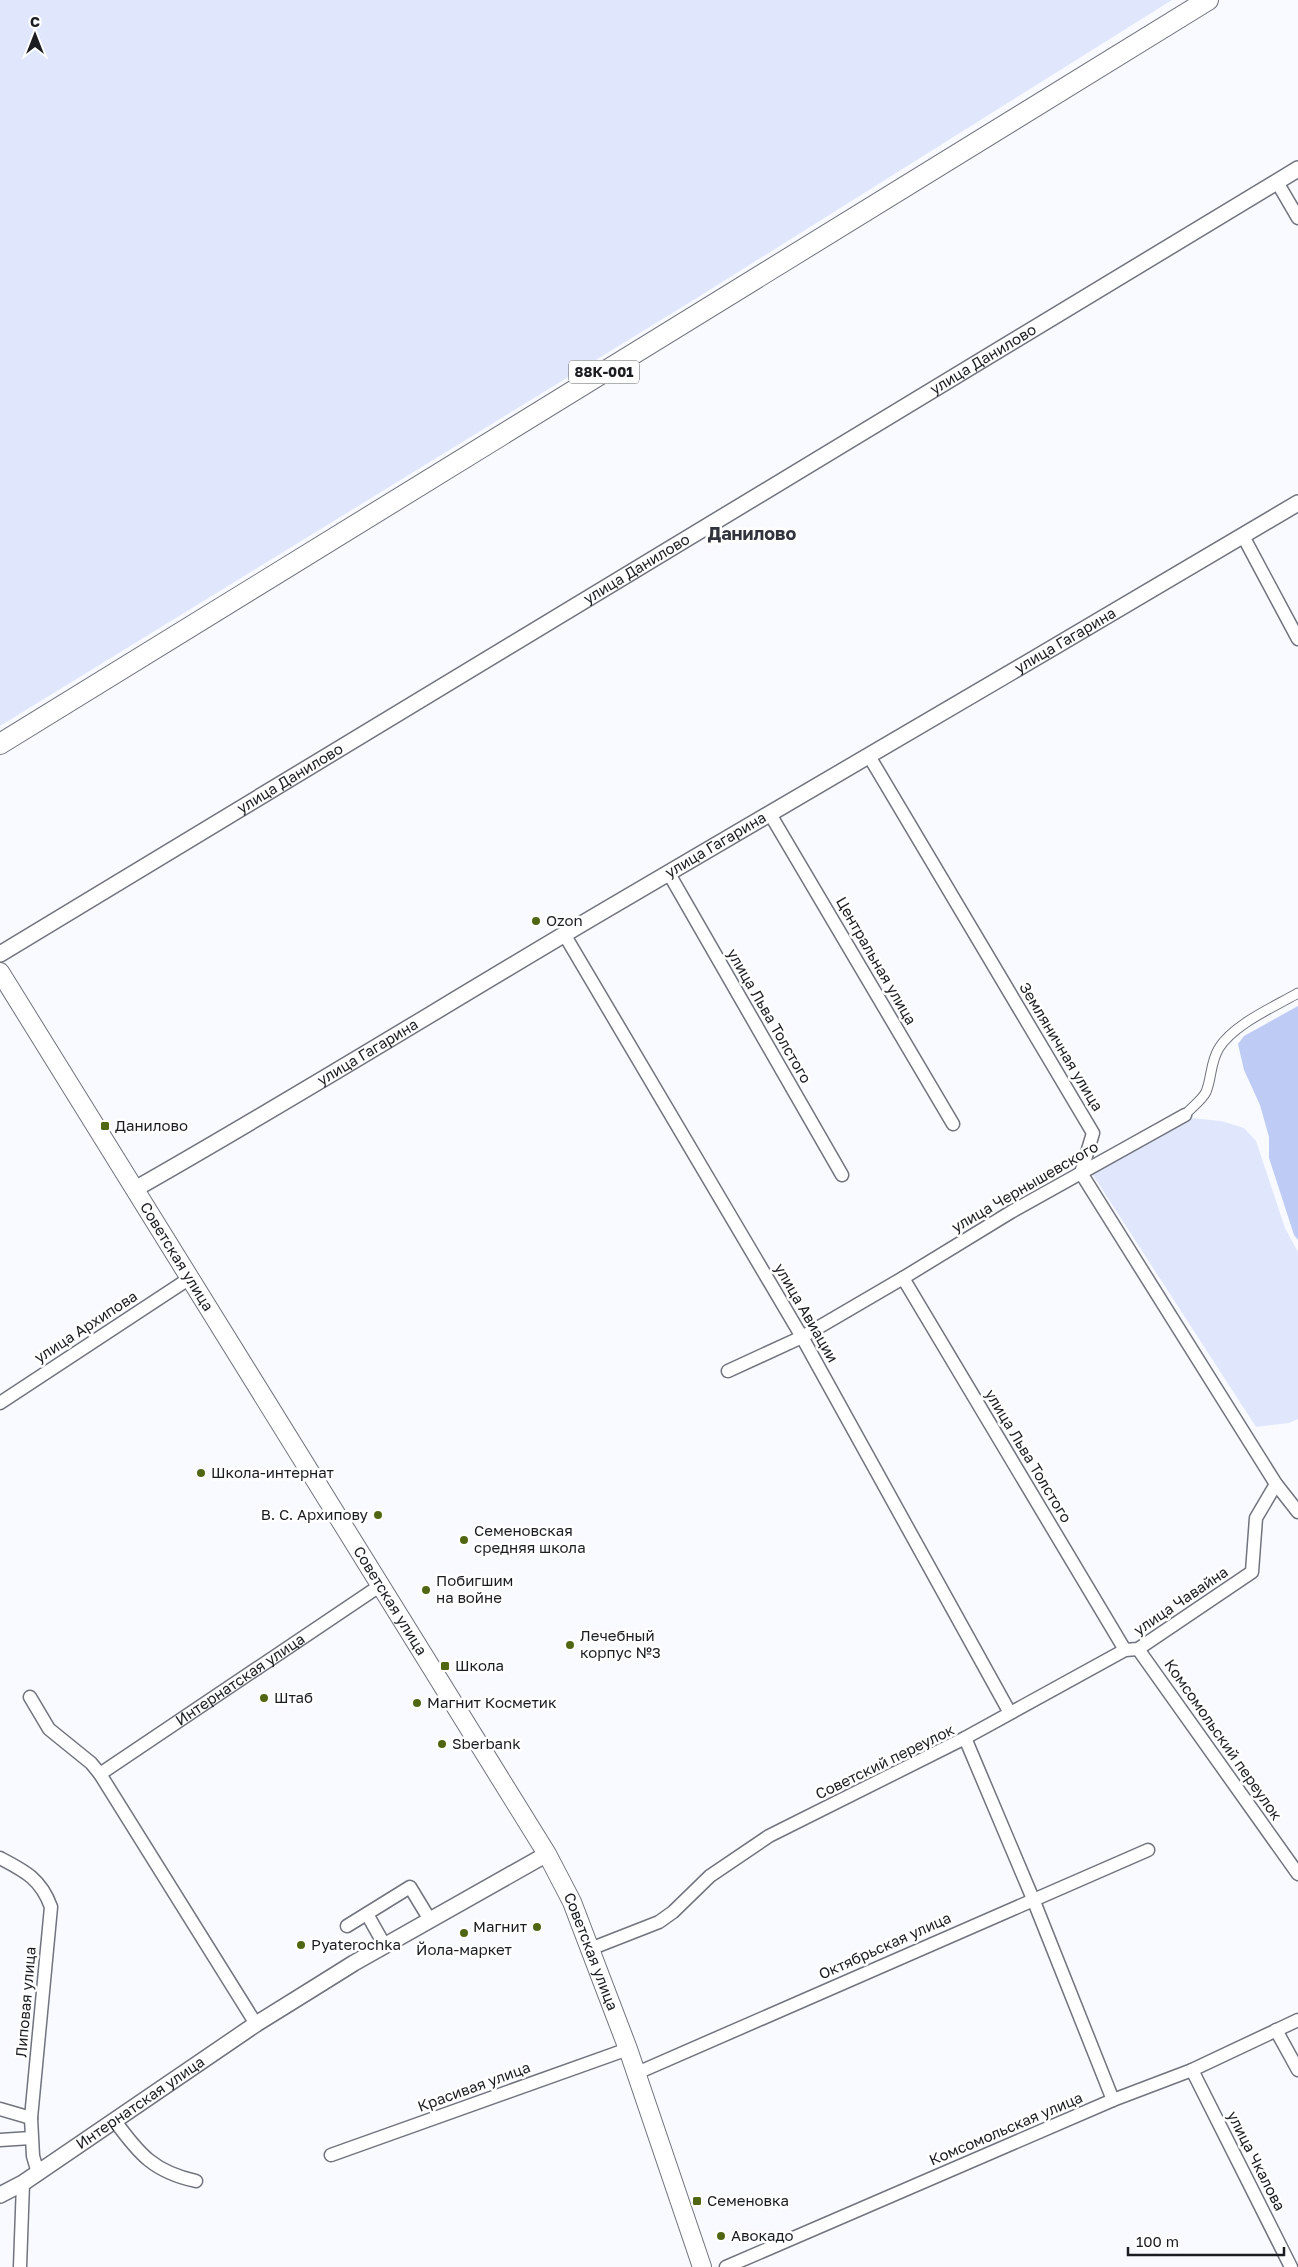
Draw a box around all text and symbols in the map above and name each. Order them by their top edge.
north arrow [10,10,60,60]
text: С [30,13,40,30]
street label: улица Данилово [926,320,1039,397]
road number: 88К-001 [569,361,639,384]
district label: Данилово [708,522,797,544]
street label: улица Данилово [580,529,692,607]
street label: улица Гагарина [1011,603,1119,676]
street label: улица Данилово [233,739,346,817]
street label: улица Гагарина [661,807,769,881]
street label: Центральная улица [833,893,921,1028]
place label: Ozon [546,911,583,929]
marker: Ozon [530,915,542,927]
street label: улица Льва Толстого [724,945,816,1086]
street label: Земляничная улица [1016,979,1107,1114]
street label: улица Гагарина [314,1014,421,1089]
place label: Данилово [115,1116,188,1134]
marker: Данилово [99,1120,111,1132]
street label: улица Чернышевского [948,1137,1101,1236]
street label: Советская улица [137,1198,218,1314]
street label: улица Авиации [771,1260,843,1365]
street label: улица Архипова [31,1286,140,1366]
street label: улица Льва Толстого [982,1385,1076,1526]
place label: Школа-интернат [211,1463,335,1481]
marker: Школа-интернат [195,1467,207,1479]
place label: В. С. Архипову [261,1505,369,1523]
marker: В. С. Архипову [372,1509,384,1521]
place label: Семеновская средняя школа [474,1521,586,1556]
marker: Семеновская средняя школа [458,1534,470,1546]
street label: Советская улица [350,1543,431,1658]
street label: улица Чавайна [1130,1562,1231,1638]
place label: Побигшим на войне [436,1571,513,1606]
marker: Побигшим на войне [420,1584,432,1596]
place label: Лечебный корпус №3 [580,1626,661,1661]
street label: Интернатская улица [172,1629,308,1729]
marker: Лечебный корпус №3 [564,1639,576,1651]
street label: Комсомольский переулок [1161,1655,1287,1824]
place label: Школа [455,1656,504,1674]
marker: Школа [439,1660,451,1672]
place label: Штаб [274,1688,313,1706]
marker: Штаб [258,1692,270,1704]
place label: Магнит Косметик [427,1693,557,1711]
marker: Магнит Косметик [411,1697,423,1709]
street label: Советский переулок [812,1720,957,1803]
place label: Sberbank [452,1734,521,1752]
marker: Sberbank [436,1738,448,1750]
street label: Советская улица [561,1889,622,2013]
street label: Октябрьская улица [816,1908,954,1982]
place label: Магнит [473,1917,528,1935]
marker: Магнит [531,1921,543,1933]
marker: Йола-маркет [458,1927,470,1939]
place label: Pyaterochka [311,1935,401,1953]
marker: Pyaterochka [295,1939,307,1951]
place label: Йола-маркет [416,1940,513,1958]
street label: Липовая улица [11,1946,39,2058]
street label: Интернатская улица [72,2052,208,2152]
street label: Красивая улица [415,2057,533,2115]
street label: Комсомольская улица [926,2088,1085,2169]
street label: улица Чкалова [1224,2108,1290,2213]
place label: Семеновка [707,2191,789,2209]
marker: Семеновка [691,2195,703,2207]
scale bar [1128,2224,1284,2256]
place label: Авокадо [731,2226,794,2244]
marker: Авокадо [715,2230,727,2242]
text: 100 m [1136,2232,1179,2250]

